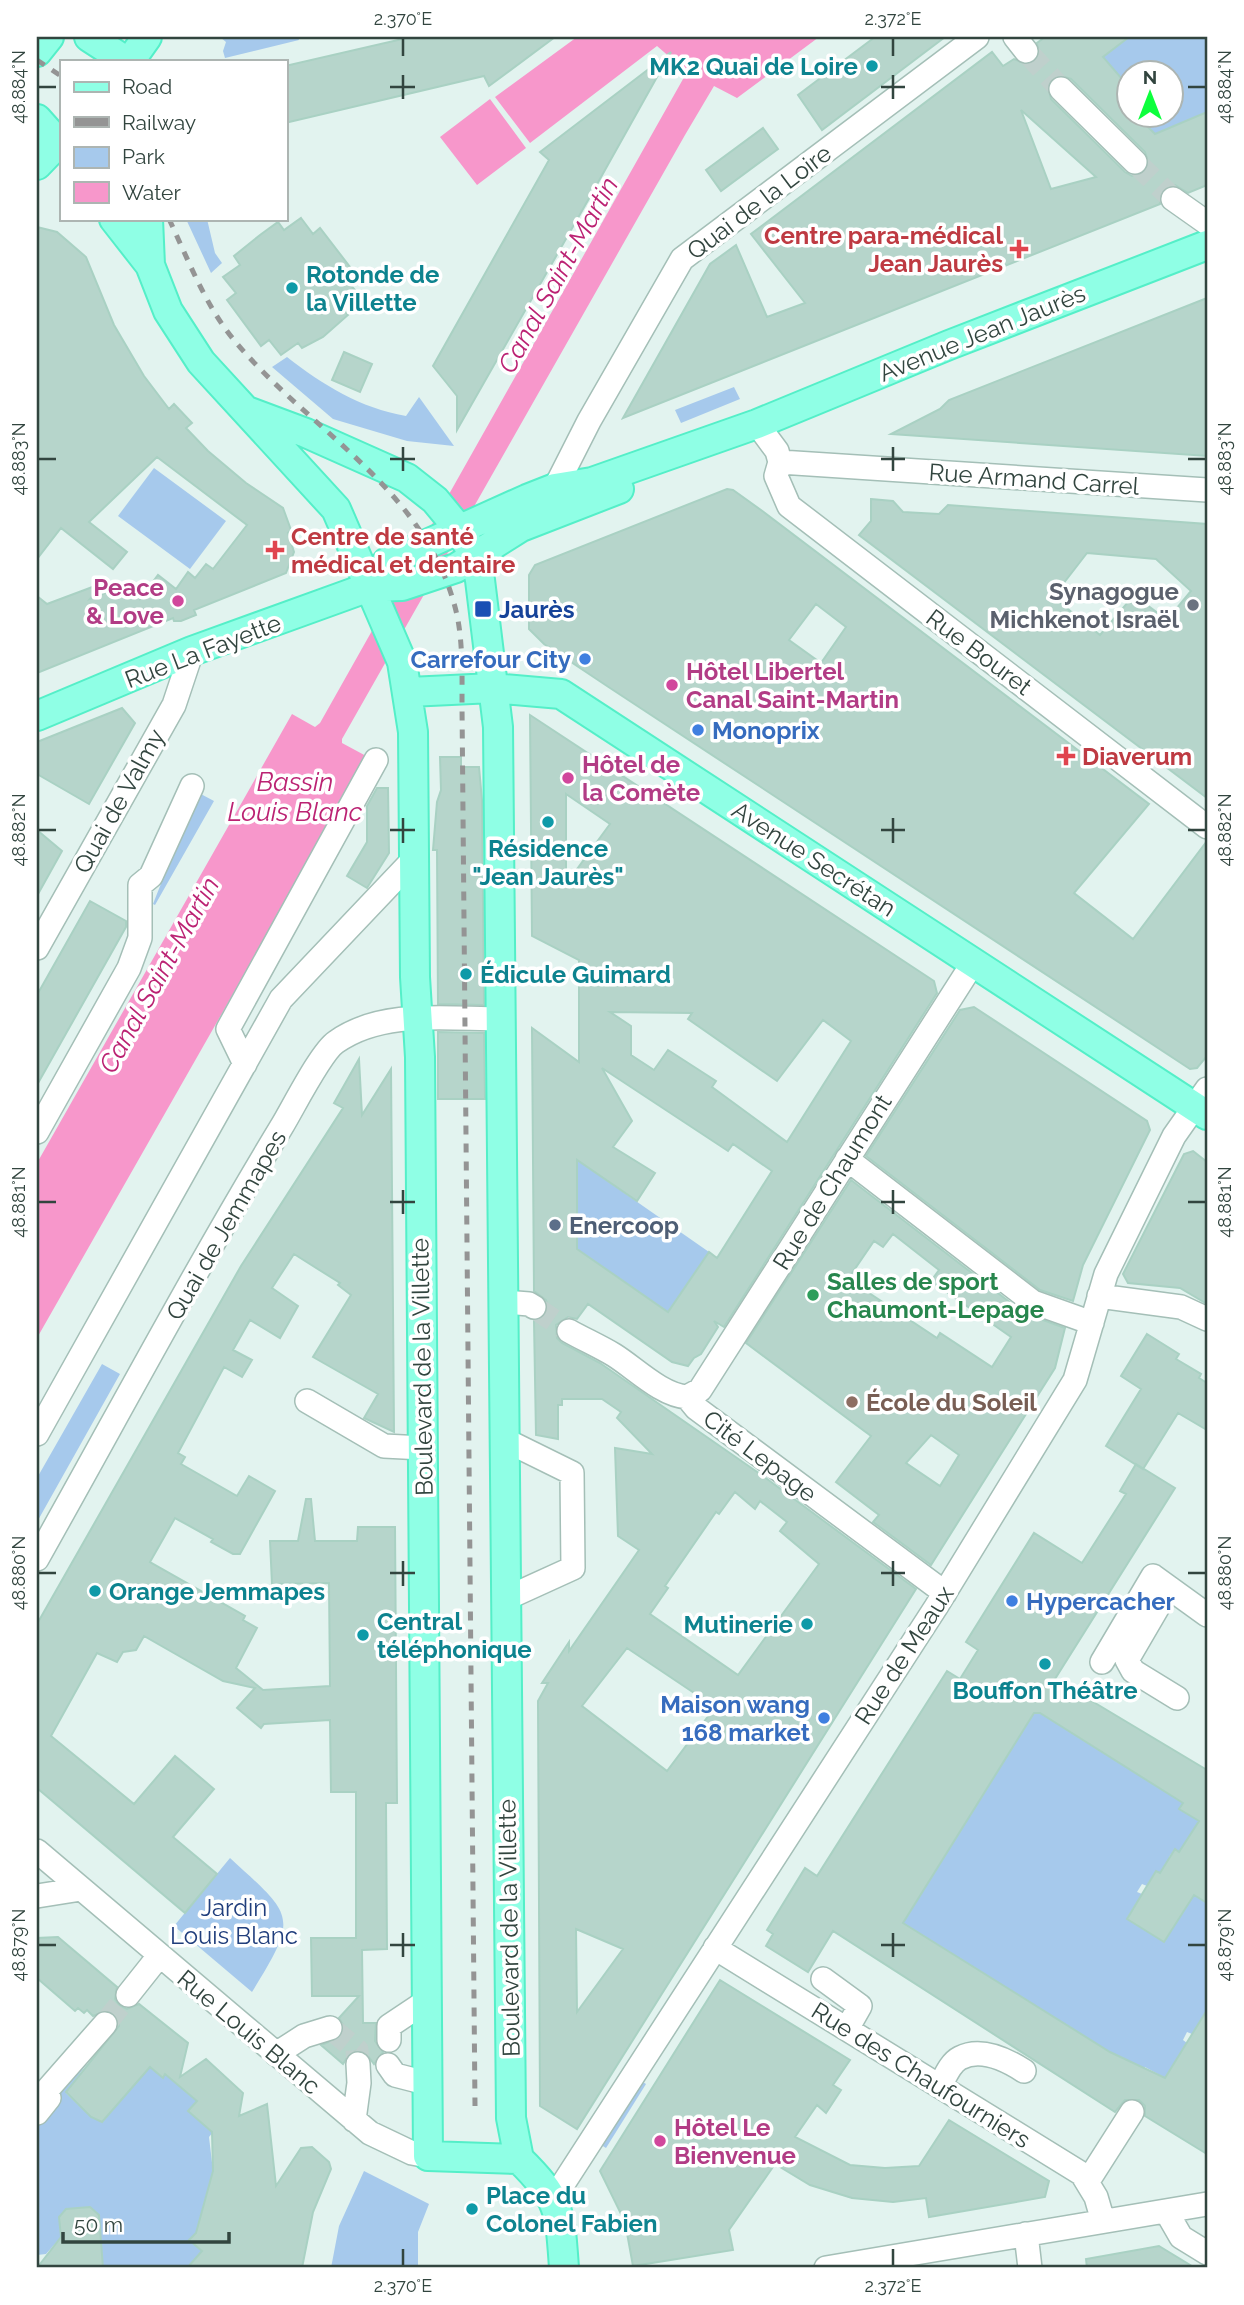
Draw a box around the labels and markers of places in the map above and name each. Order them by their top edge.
place label: MK2 Quai de Loire [649,52,858,81]
marker: MK2 Quai de Loire [864,58,880,74]
place label: Centre para-médical Jean Jaurès [764,221,1003,278]
marker: Centre para-médical Jean Jaurès [1009,239,1029,259]
place label: Rotonde de la Villette [306,260,439,317]
marker: Rotonde de la Villette [284,280,300,296]
place label: Centre de santé médical et dentaire [291,522,515,579]
marker: Centre de santé médical et dentaire [265,540,285,560]
place label: Peace & Love [86,573,164,630]
place label: Synagogue Michkenot Israël [990,577,1179,634]
marker: Peace & Love [170,593,186,609]
place label: Jaurès [499,595,575,624]
marker: Synagogue Michkenot Israël [1185,597,1201,613]
marker: Jaurès [473,599,493,619]
place label: Carrefour City [410,645,571,674]
marker: Carrefour City [577,651,593,667]
place label: Hôtel Libertel Canal Saint-Martin [686,657,899,714]
marker: Hôtel Libertel Canal Saint-Martin [664,677,680,693]
place label: Monoprix [712,716,820,745]
marker: Monoprix [690,722,706,738]
place label: Diaverum [1082,742,1192,771]
marker: Diaverum [1056,746,1076,766]
place label: Hôtel de la Comète [582,750,700,807]
marker: Hôtel de la Comète [560,770,576,786]
marker: Résidence "Jean Jaurès" [540,814,556,830]
place label: Résidence "Jean Jaurès" [472,834,624,891]
place label: Édicule Guimard [480,960,671,989]
marker: Édicule Guimard [458,966,474,982]
place label: Enercoop [569,1211,679,1240]
marker: Enercoop [547,1217,563,1233]
place label: Salles de sport Chaumont-Lepage [827,1267,1044,1324]
marker: Salles de sport Chaumont-Lepage [805,1287,821,1303]
place label: École du Soleil [866,1388,1037,1417]
marker: École du Soleil [844,1394,860,1410]
place label: Orange Jemmapes [109,1577,325,1606]
marker: Orange Jemmapes [87,1583,103,1599]
place label: Hypercacher [1026,1587,1175,1616]
marker: Hypercacher [1004,1593,1020,1609]
place label: Central téléphonique [377,1607,532,1664]
place label: Mutinerie [683,1610,793,1639]
marker: Mutinerie [799,1616,815,1632]
marker: Central téléphonique [355,1627,371,1643]
marker: Bouffon Théâtre [1037,1656,1053,1672]
place label: Bouffon Théâtre [952,1676,1138,1705]
place label: Maison wang 168 market [660,1690,810,1747]
marker: Maison wang 168 market [816,1710,832,1726]
place label: Hôtel Le Bienvenue [674,2113,796,2170]
marker: Hôtel Le Bienvenue [652,2133,668,2149]
place label: Place du Colonel Fabien [486,2181,657,2238]
marker: Place du Colonel Fabien [464,2201,480,2217]

